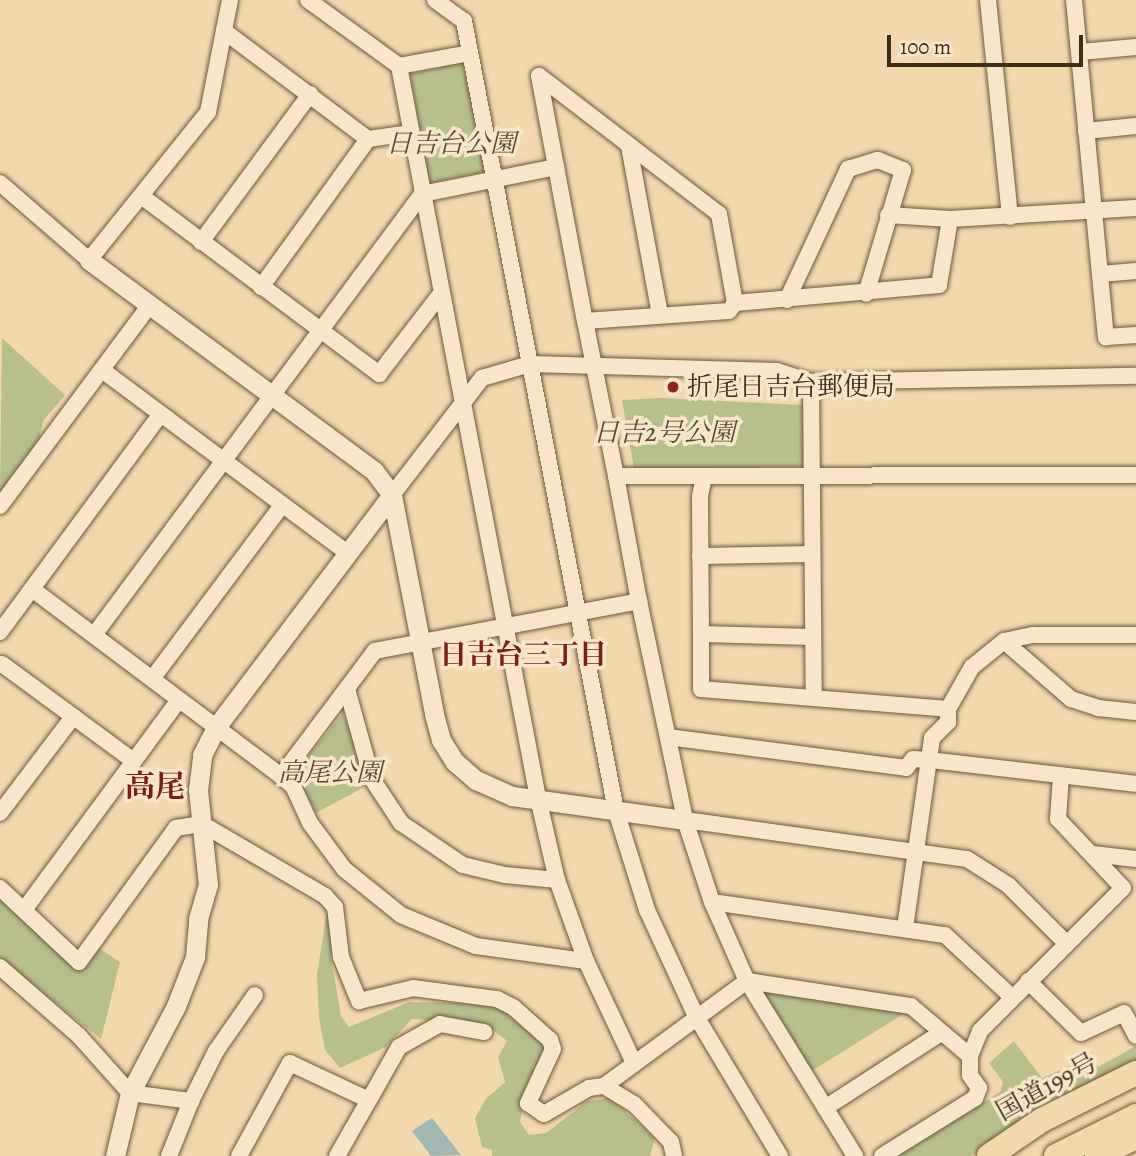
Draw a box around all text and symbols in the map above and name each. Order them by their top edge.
scale bar [891,21,1087,65]
text: 100 m [900,33,951,61]
park label: 日吉台公園 [386,128,516,160]
place label: 折尾日吉台郵便局 [687,371,895,403]
marker: 折尾日吉台郵便局 [665,379,681,395]
park label: 日吉2号公園 [593,417,735,449]
district label: 日吉台三丁目 [439,638,607,672]
park label: 高尾公園 [278,757,382,789]
district label: 高尾 [125,768,185,804]
street label: 国道199号 [991,1047,1103,1127]

